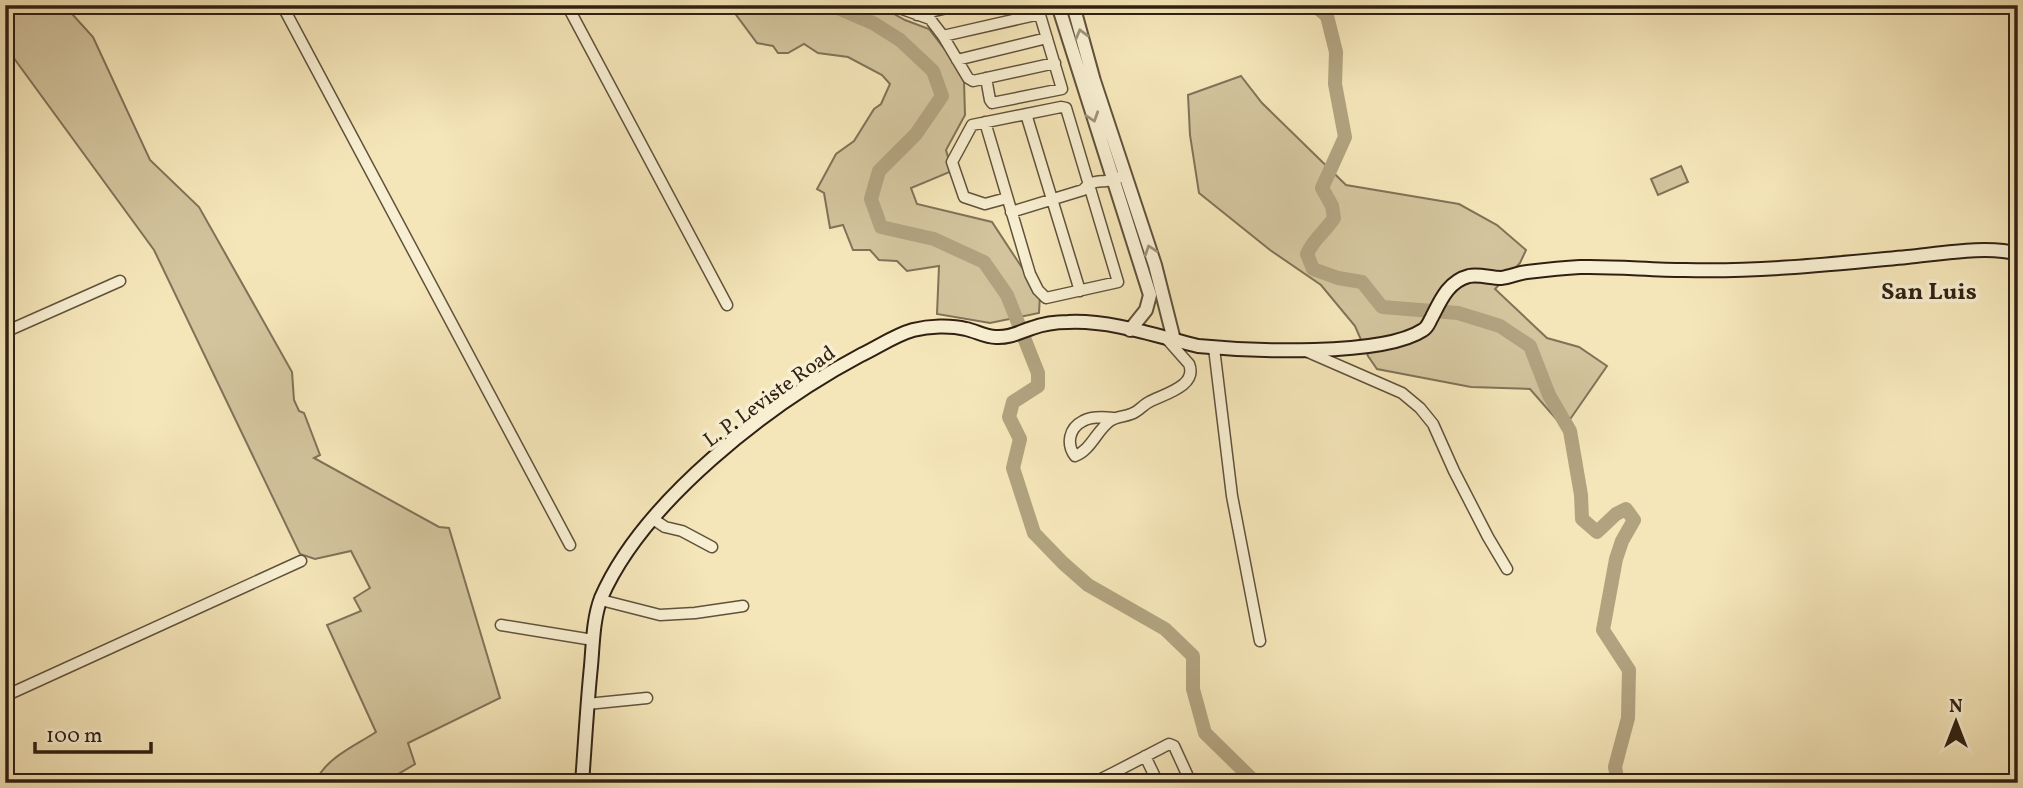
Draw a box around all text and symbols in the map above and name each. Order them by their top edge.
one-way arrow [1075,28,1089,40]
one-way arrow [1084,111,1099,123]
one-way arrow [1144,245,1159,257]
district label: San Luis [1881,276,1977,310]
street label: L. P. Leviste Road [698,339,842,455]
north arrow [1922,686,1992,756]
text: N [1949,694,1963,720]
scale bar [35,711,150,755]
text: 100 m [46,722,103,751]

